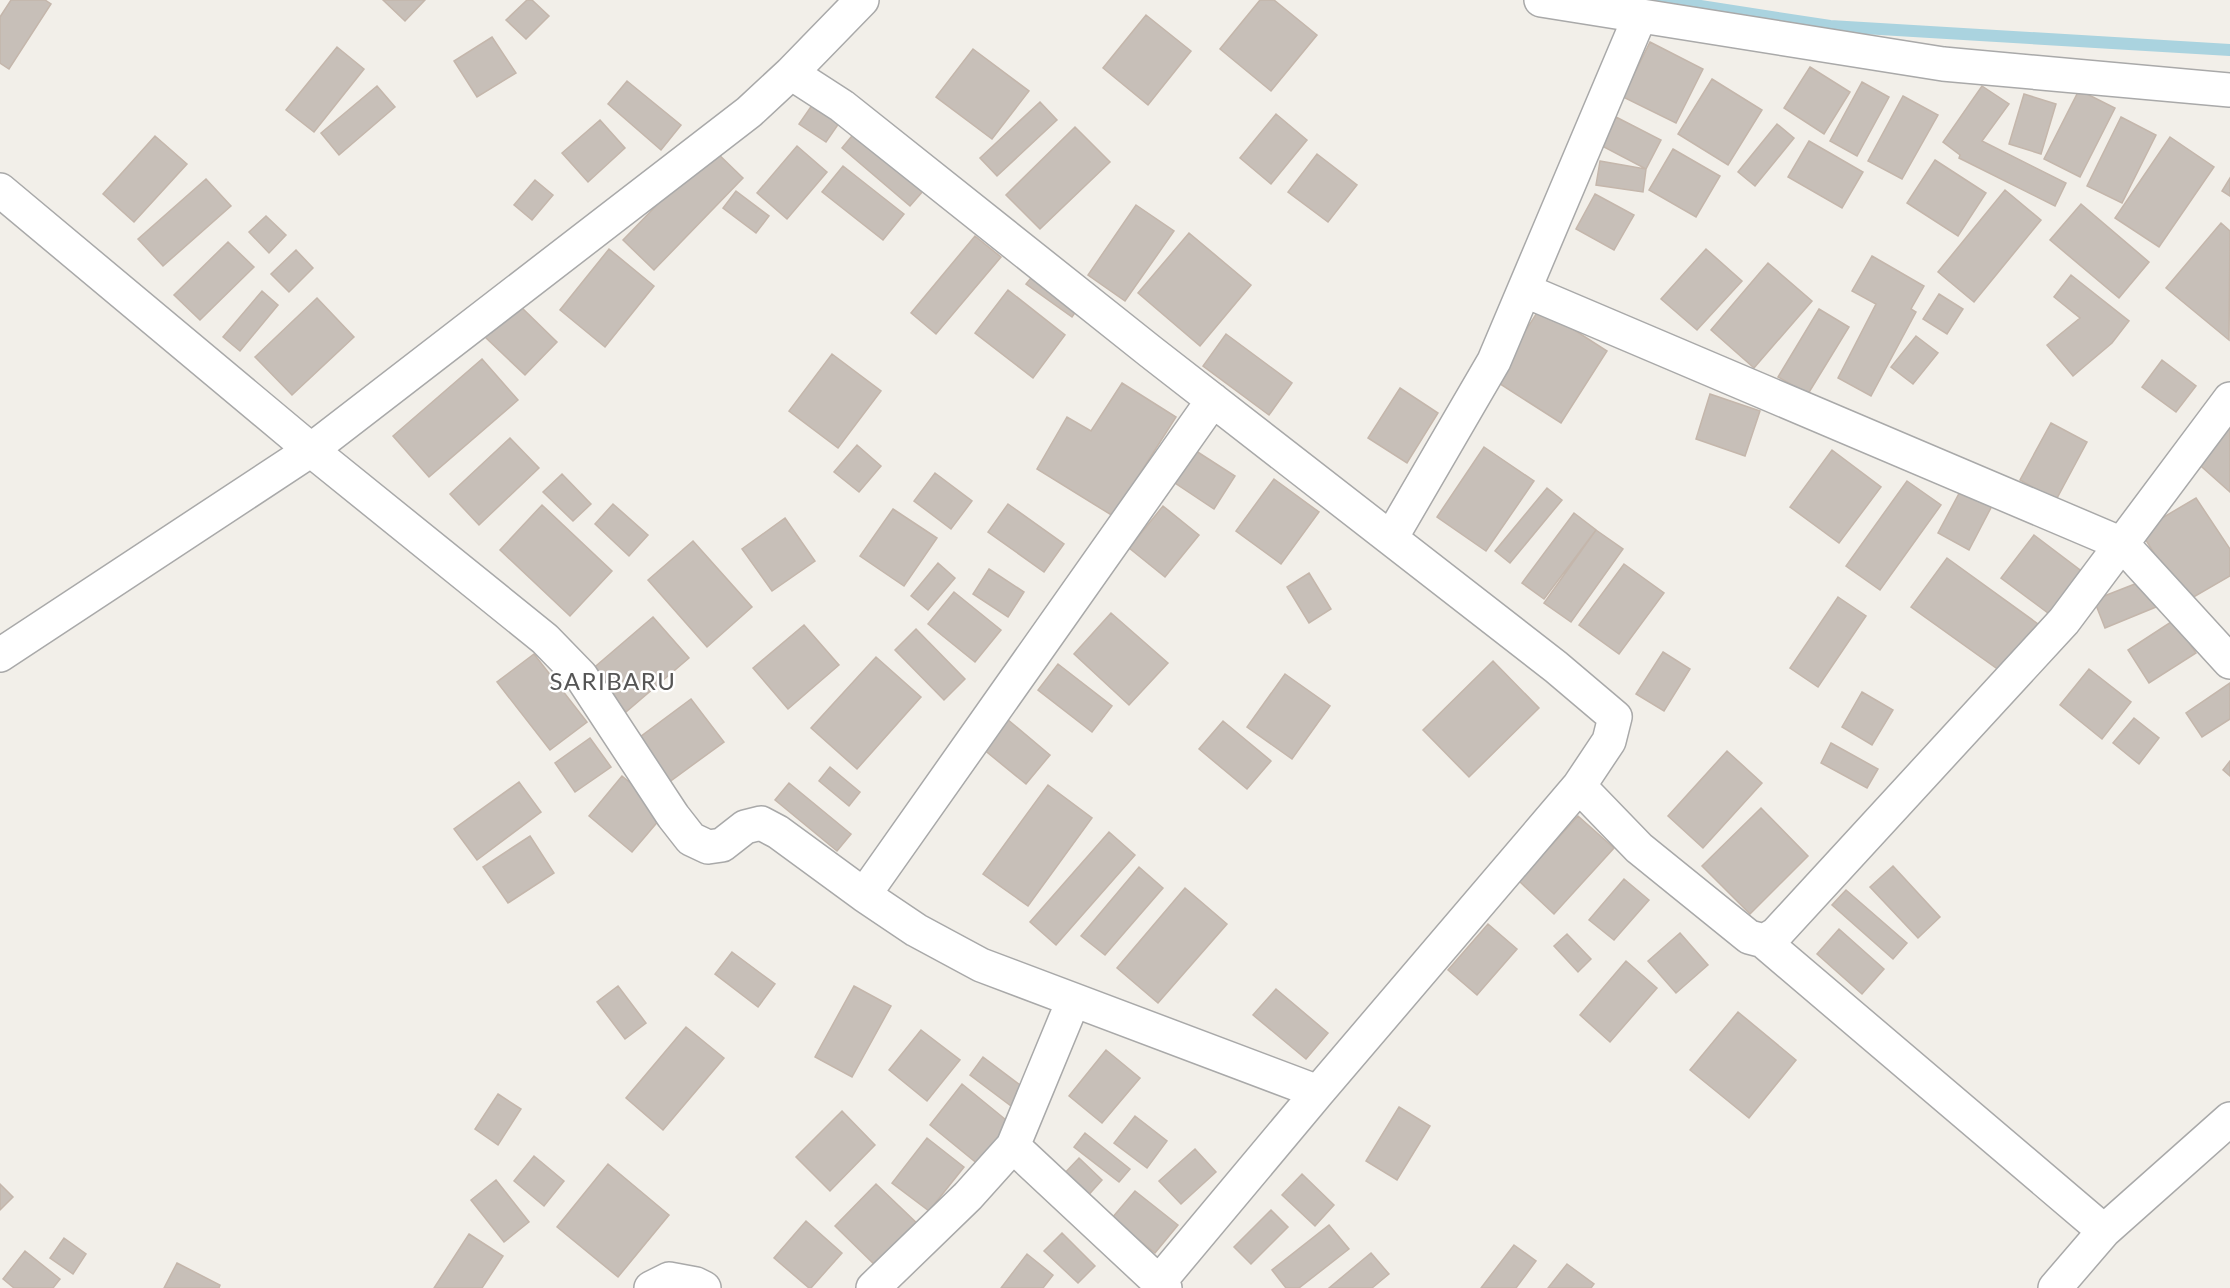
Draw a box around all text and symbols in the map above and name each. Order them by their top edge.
district label: SARIBARU [550,666,676,695]

